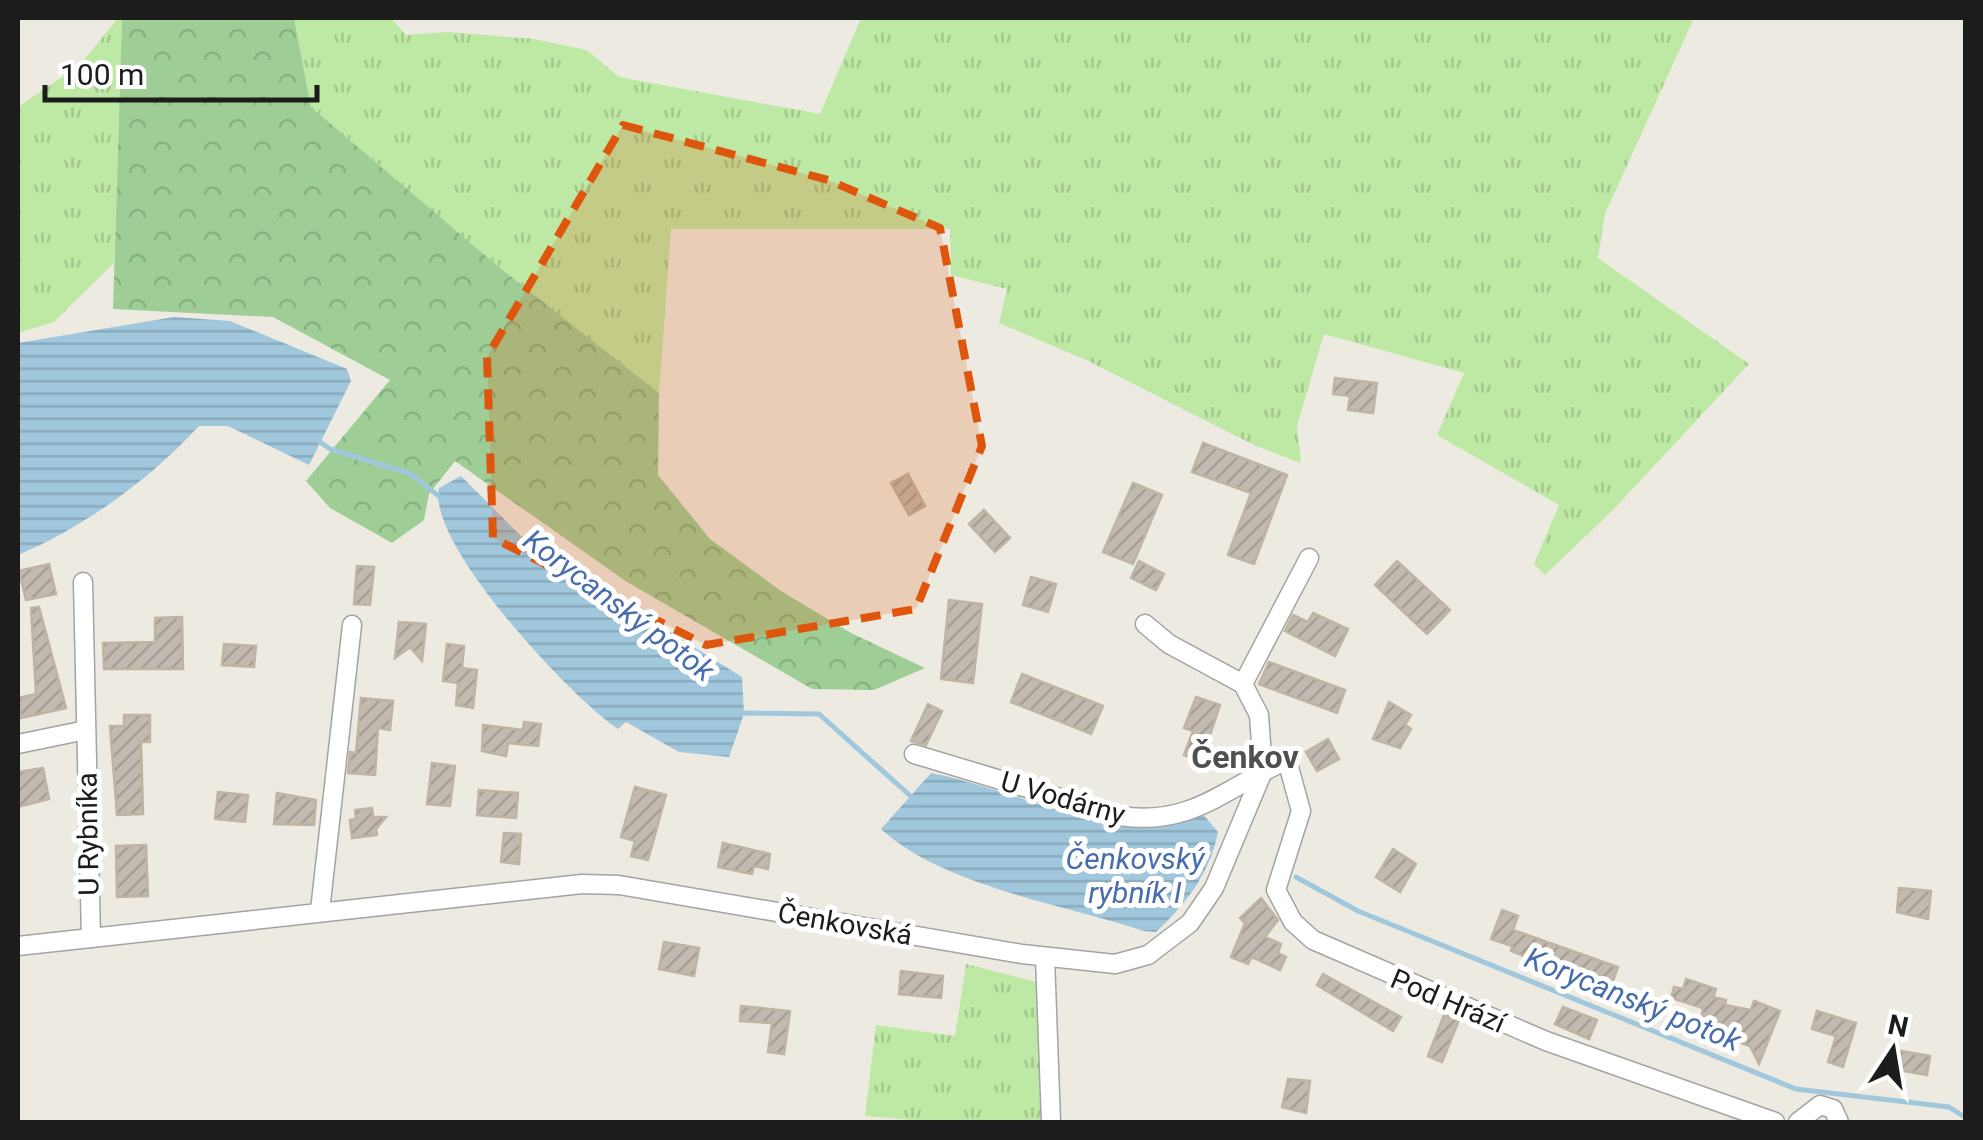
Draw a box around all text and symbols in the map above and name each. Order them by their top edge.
scale bar [45,40,318,102]
text: 100 m [60,57,144,92]
water label: Korycanský potok [517,522,722,689]
district label: Čenkov [1191,738,1299,776]
street label: U Vodárny [997,765,1129,831]
street label: U Rybníka [70,772,106,896]
water label: Čenkovský rybník I [1065,841,1206,910]
street label: Čenkovská [775,896,915,952]
water label: Korycanský potok [1520,940,1747,1059]
street label: Pod Hrází [1386,962,1511,1040]
north arrow [1843,1000,1943,1100]
text: N [1885,1008,1911,1044]

